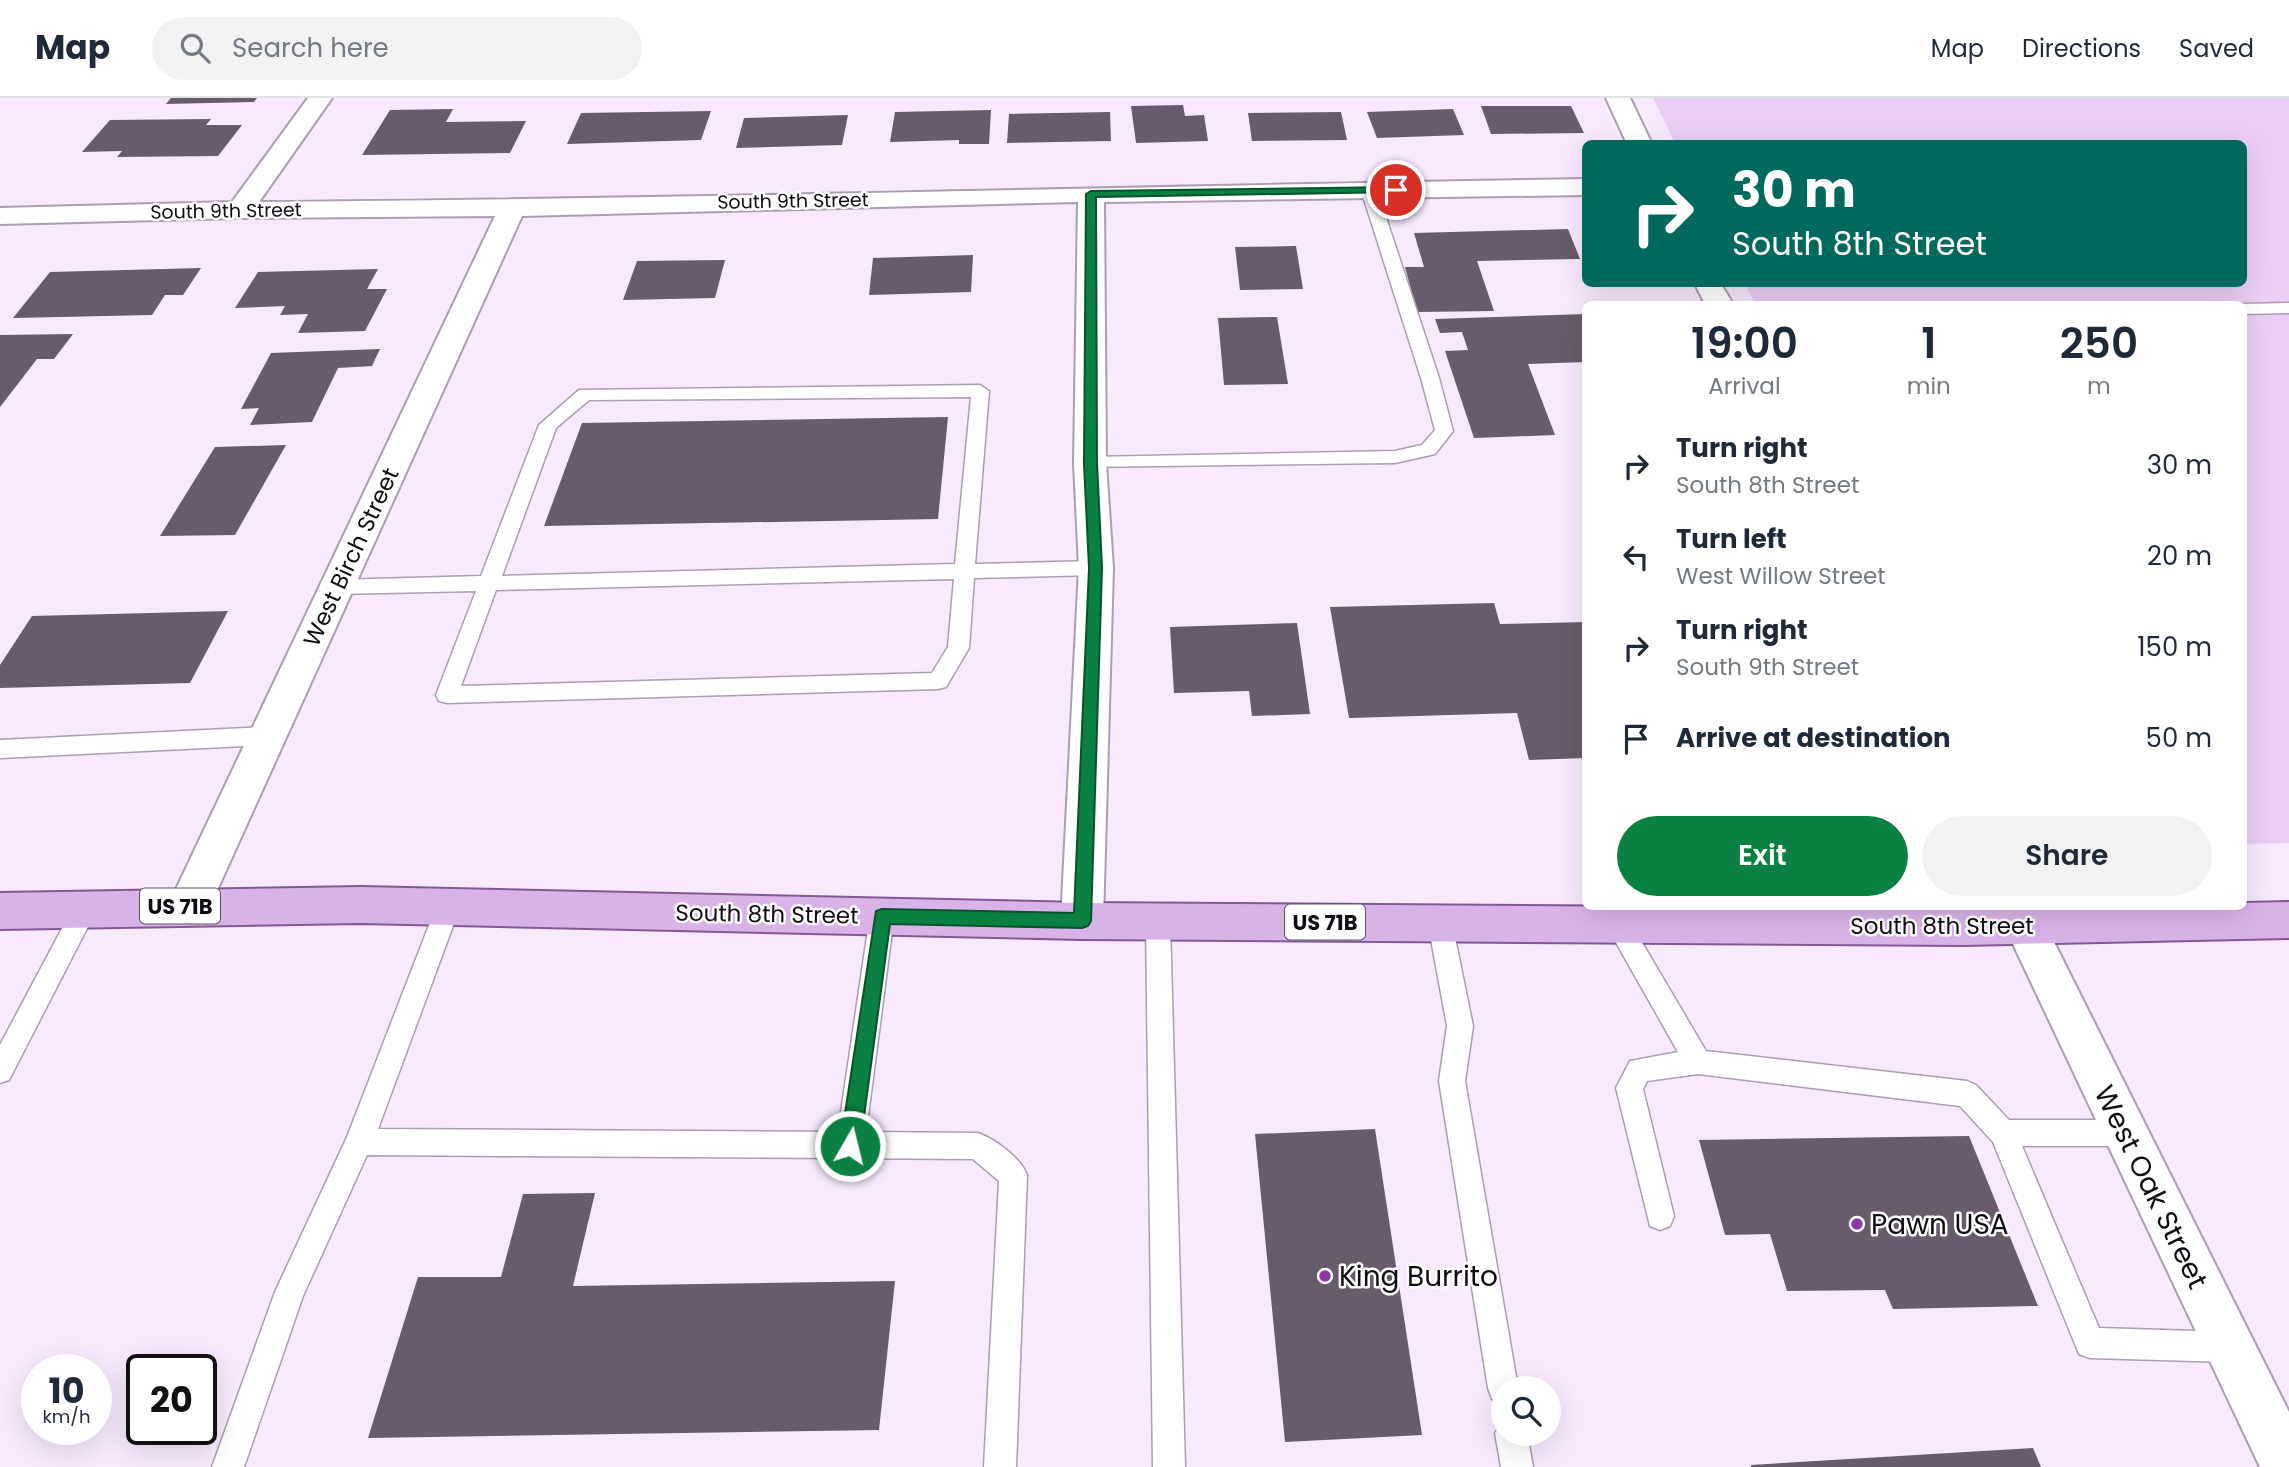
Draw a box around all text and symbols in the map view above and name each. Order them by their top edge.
search box [152,17,642,80]
text: Map [35,24,110,71]
icon: search [176,29,214,67]
text: Search here [232,30,389,66]
text: Map [1931,32,1984,65]
text: Directions [2022,32,2141,65]
text: Saved [2179,32,2254,65]
text: 30 m [1732,156,1856,224]
pin [1366,160,1426,220]
icon: right [1617,168,1708,259]
icon: arrive [1377,171,1415,209]
street label: South 9th Street [717,186,869,216]
street label: South 9th Street [150,196,302,226]
text: South 8th Street [1732,221,1987,266]
text: 19:00 [1691,314,1798,373]
text: 1 [1921,314,1936,373]
text: 250 [2060,314,2138,373]
text: Arrival [1708,370,1781,402]
text: min [1907,370,1951,402]
text: m [2087,370,2111,402]
text: Turn right [1676,430,1808,466]
icon: right [1617,447,1655,485]
text: 30 m [2147,447,2212,483]
street label: West Birch Street [296,462,406,652]
text: South 8th Street [1676,469,1859,501]
text: Turn left [1676,521,1787,557]
icon: left [1617,538,1655,576]
text: 20 m [2147,538,2212,574]
text: West Willow Street [1676,560,1886,592]
text: Turn right [1676,612,1808,648]
icon: right [1617,629,1655,667]
text: 150 m [2137,629,2212,665]
text: South 9th Street [1676,651,1859,683]
icon: arrive [1617,720,1655,758]
text: Arrive at destination [1676,720,1951,756]
text: 50 m [2146,720,2212,756]
button: Exit [1617,816,1908,896]
button: Share [1922,816,2212,896]
road number: US 71B [140,888,220,924]
street label: South 8th Street [675,896,859,932]
road number: US 71B [1285,904,1365,940]
street label: South 8th Street [1850,910,2034,942]
street label: West Oak Street [2085,1079,2217,1295]
position arrow [813,1109,887,1183]
place label: Pawn USA [1871,1205,2009,1244]
marker: Pawn USA [1849,1216,1865,1232]
place label: King Burrito [1339,1257,1498,1296]
marker: King Burrito [1317,1268,1333,1284]
speed limit sign: 20 [126,1354,217,1445]
text: 10 [49,1366,84,1415]
map controls [1491,1376,1561,1446]
button: search [1491,1376,1561,1446]
text: km/h [43,1404,90,1429]

